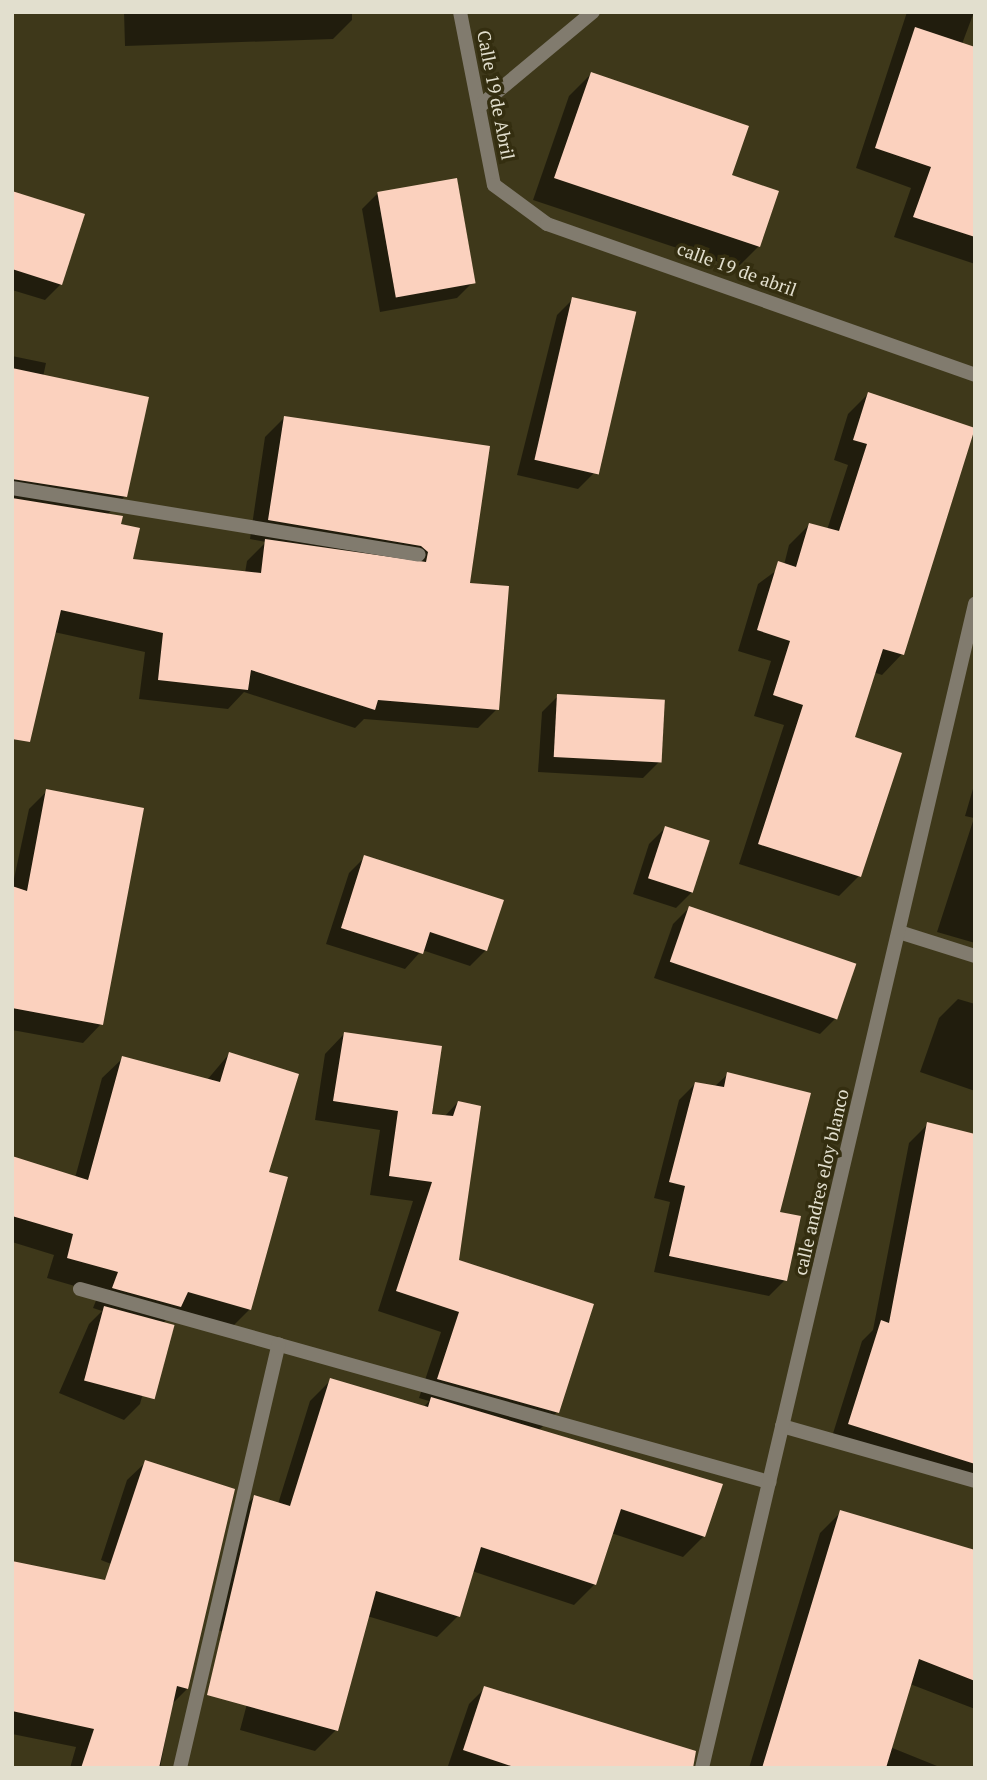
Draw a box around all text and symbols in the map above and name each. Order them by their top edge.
street label: Calle 19 de Abril [473,28,519,162]
street label: calle 19 de abril [674,237,800,301]
street label: calle andres eloy blanco [789,1087,853,1277]

